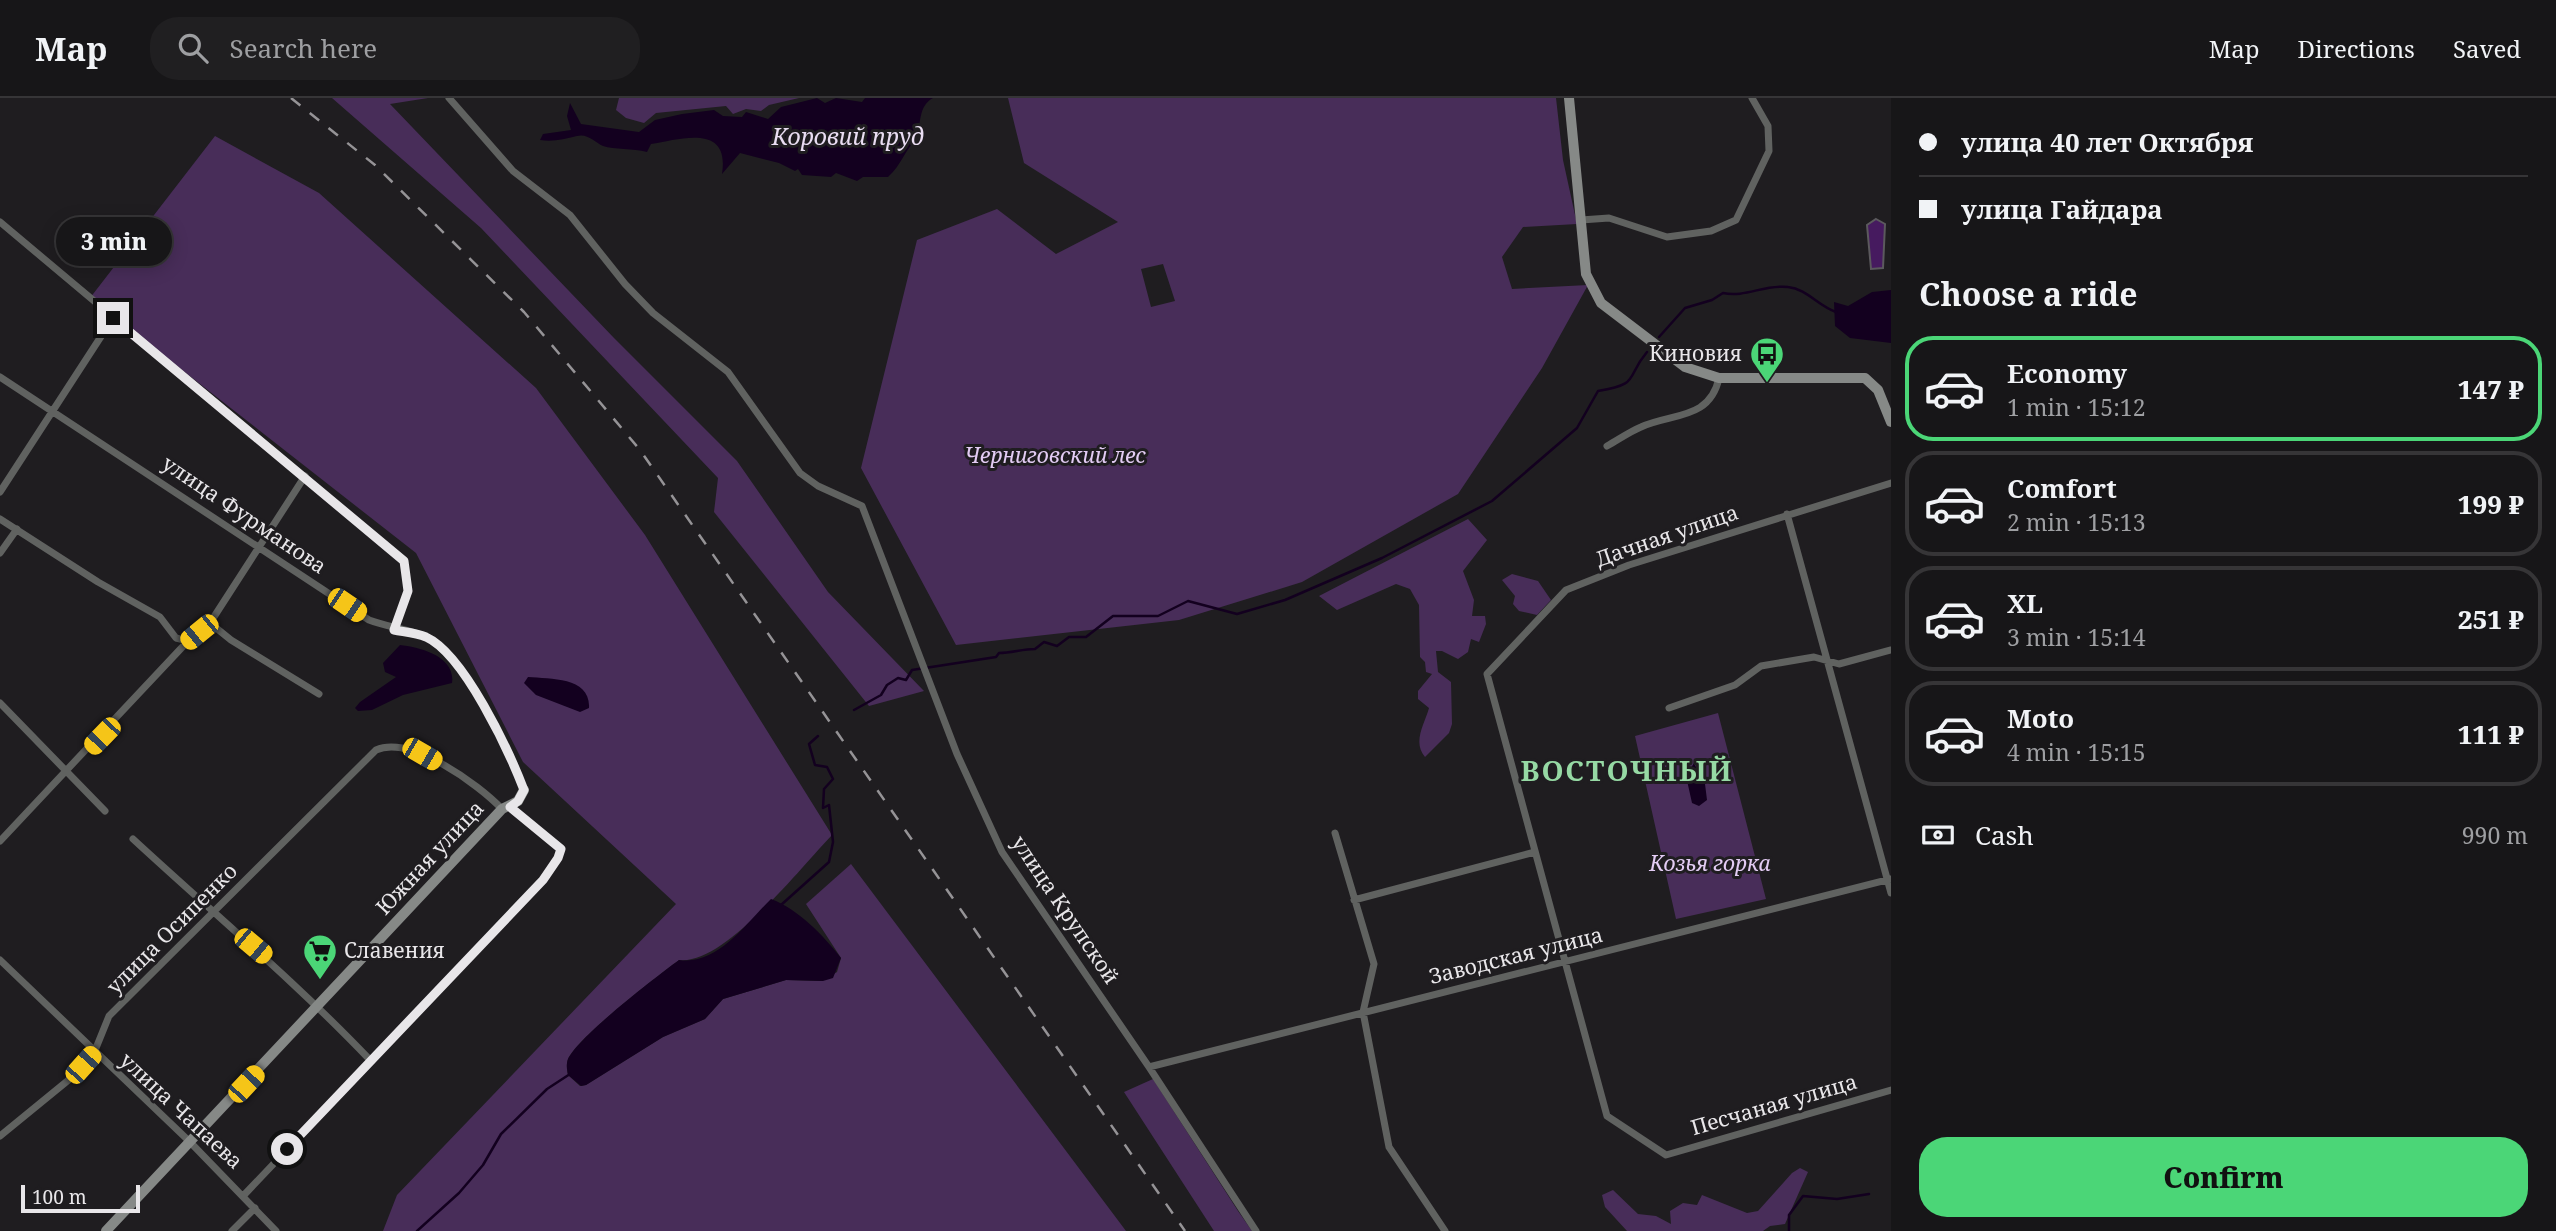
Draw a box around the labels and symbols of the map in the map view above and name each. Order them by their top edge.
water label: Коровий пруд [771,120,924,152]
callout: 3 min [55,216,171,266]
route end [97,302,129,334]
bus stop icon: Киновия [1748,335,1786,384]
place label: Киновия [1649,339,1742,367]
park label: Черниговский лес [964,441,1147,469]
street label: улица Фурманова [157,449,332,580]
street label: Дачная улица [1592,498,1742,573]
car [324,585,371,625]
car [177,611,222,653]
car [80,714,125,758]
car [399,734,446,774]
district label: ВОСТОЧНЫЙ [1520,751,1734,789]
street label: Южная улица [369,794,489,920]
street label: улица Крупской [1006,830,1126,989]
park label: Козья горка [1648,849,1771,877]
street label: улица Осипенко [100,857,243,1000]
street label: Заводская улица [1426,920,1606,990]
car [231,924,276,968]
supermarket icon: Славения [301,932,339,981]
place label: Славения [344,936,445,964]
car [62,1042,105,1088]
street label: улица Чапаева [114,1046,249,1175]
car [224,1061,269,1107]
street label: Песчаная улица [1687,1067,1860,1141]
route start [271,1133,303,1165]
scale bar [21,1182,140,1214]

